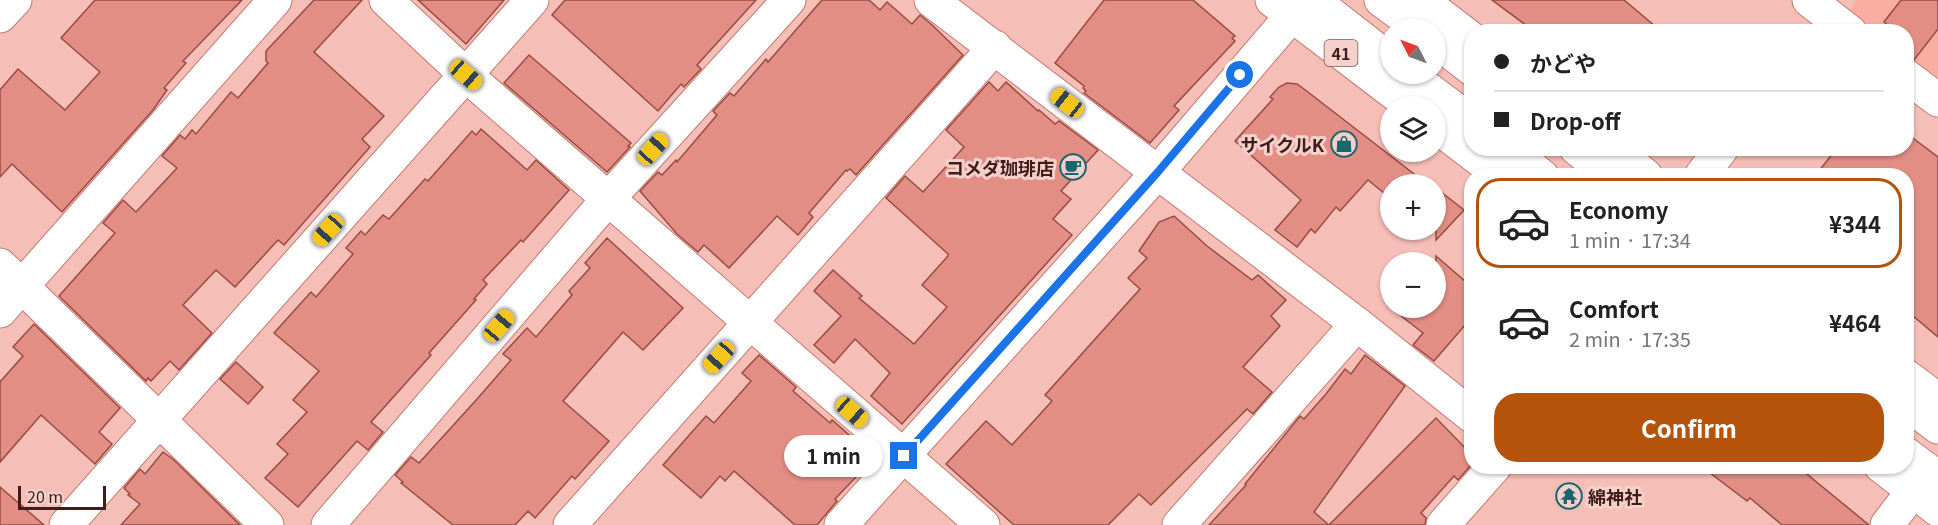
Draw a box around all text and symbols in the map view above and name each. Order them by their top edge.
north arrow [1380,18,1446,84]
map controls [1380,18,1446,318]
road number: 41 [1324,40,1358,66]
text: かどや [1530,46,1596,78]
car [447,56,485,94]
route start [1226,61,1253,88]
car [1047,85,1087,121]
button: layers [1380,96,1446,162]
text: Drop-off [1530,104,1620,136]
shop icon: サイクルK [1329,129,1359,159]
car [634,130,672,168]
place label: サイクルK [1241,131,1325,157]
cafe icon: コメダ珈琲店 [1058,152,1088,182]
place label: コメダ珈琲店 [946,154,1054,180]
button: + [1380,174,1446,240]
text: Economy [1569,193,1668,225]
icon: car [1497,196,1551,250]
text: ¥344 [1829,207,1881,239]
car [309,211,347,249]
text: 1 min · 17:34 [1569,225,1691,254]
button: − [1380,252,1446,318]
text: Comfort [1569,292,1659,324]
icon: car [1497,295,1551,349]
car [481,306,517,346]
text: ¥464 [1829,306,1881,338]
text: 2 min · 17:35 [1569,324,1691,353]
car [700,338,738,376]
car [833,393,871,431]
button: Confirm [1494,393,1884,462]
callout: 1 min [784,435,883,477]
text: 1 min [806,441,861,470]
route end [890,442,917,469]
temple icon: 綿神社 [1554,481,1584,511]
scale bar [18,483,106,510]
place label: 綿神社 [1588,483,1642,509]
text: 20 m [27,484,63,508]

